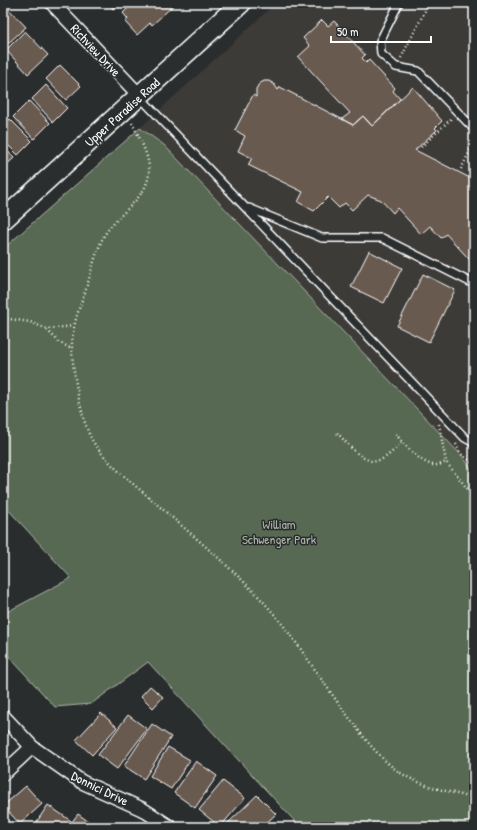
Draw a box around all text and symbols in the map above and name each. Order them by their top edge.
scale bar [331,18,431,44]
street label: Richview Drive [67,20,125,80]
text: 50 m [337,23,358,40]
street label: Upper Paradise Road [81,73,163,151]
park label: William Schwenger Park [242,515,317,548]
street label: Donnici Drive [68,766,132,810]

